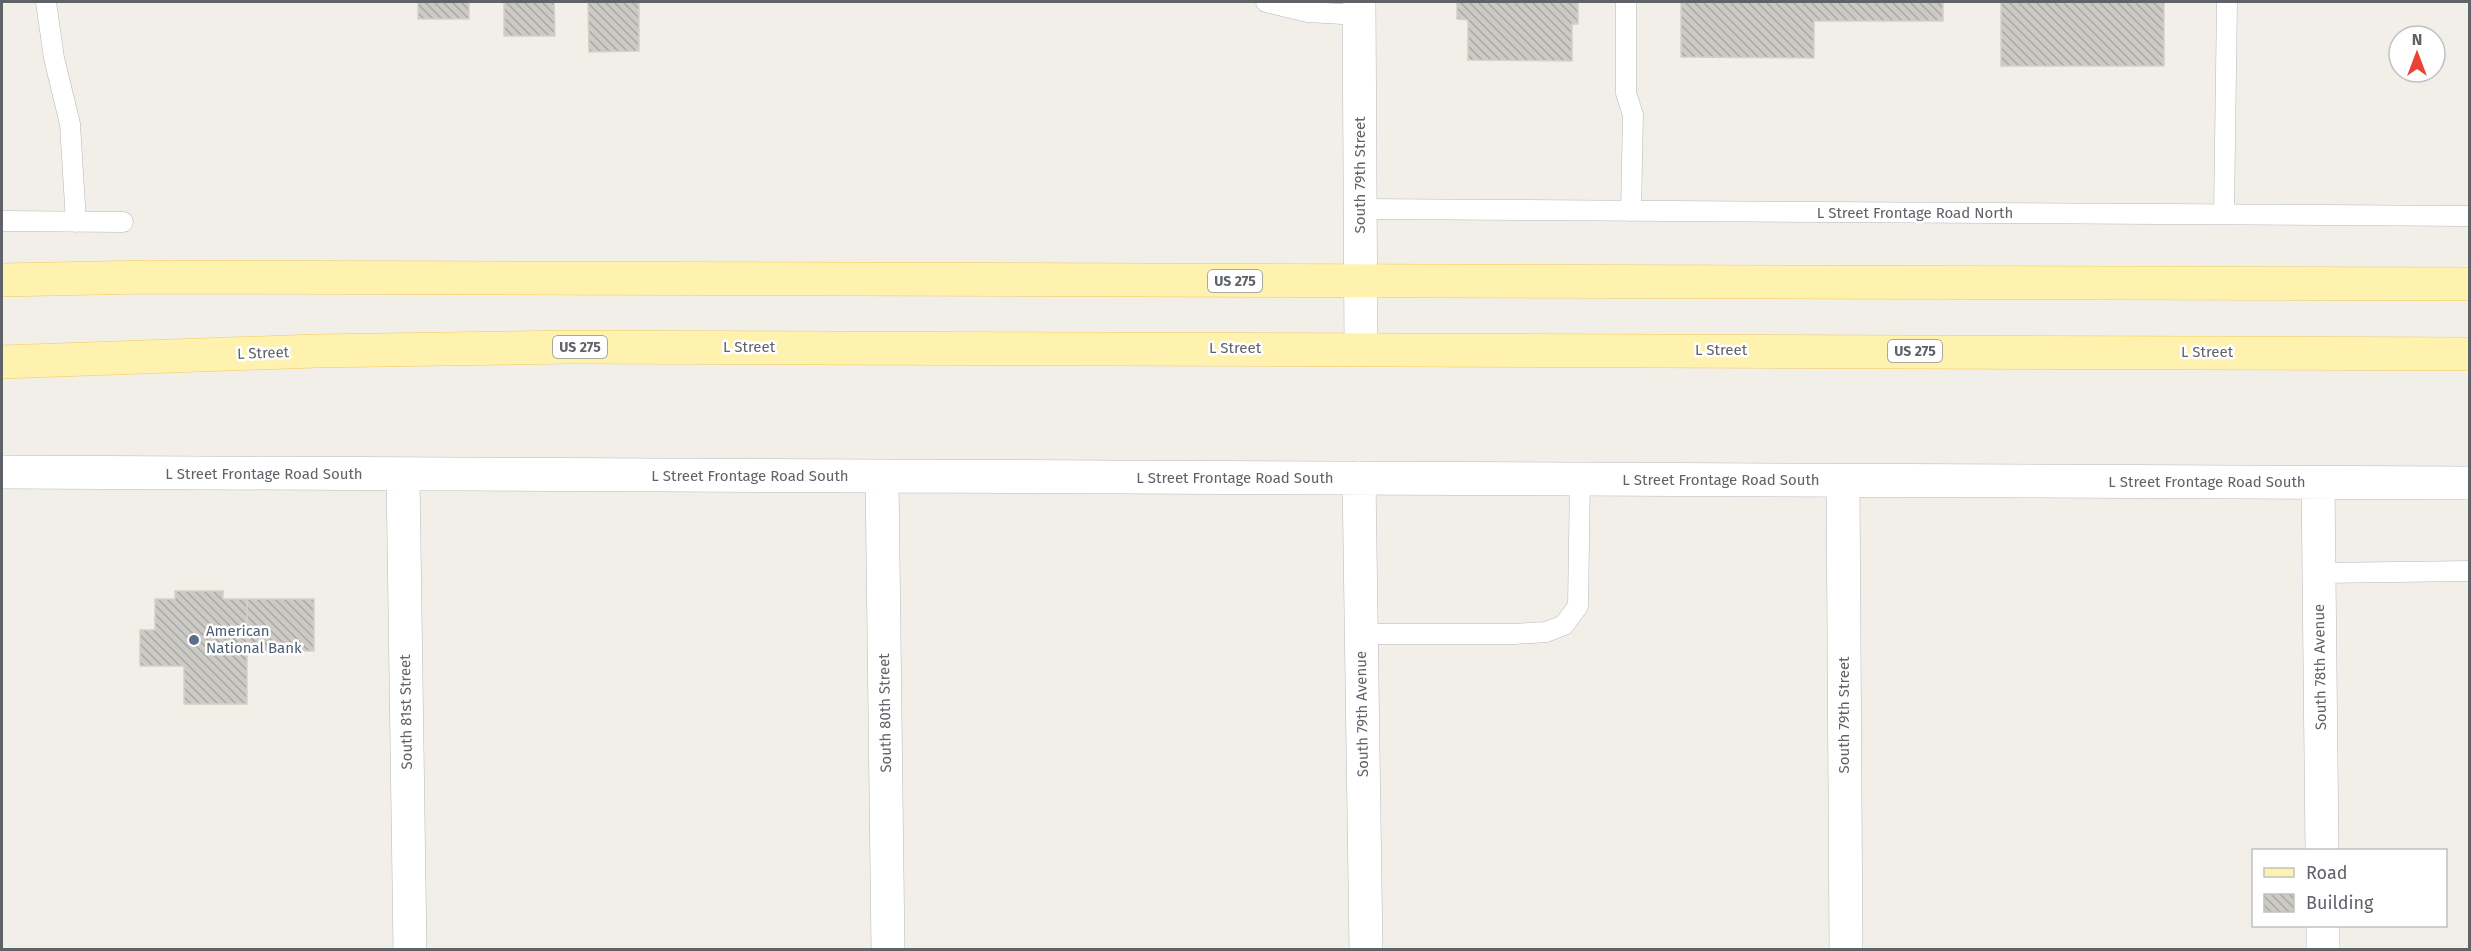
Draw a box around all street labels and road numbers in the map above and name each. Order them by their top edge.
street label: South 79th Street [1351,116,1369,234]
street label: L Street Frontage Road North [1817,204,2013,222]
road number: US 275 [1208,270,1262,292]
road number: US 275 [553,336,607,358]
street label: L Street [723,338,776,356]
street label: L Street [1209,339,1262,357]
road number: US 275 [1888,340,1942,362]
street label: L Street [1695,341,1748,359]
street label: L Street [237,343,290,363]
street label: L Street [2181,343,2234,361]
street label: L Street Frontage Road South [165,465,363,483]
street label: L Street Frontage Road South [651,467,849,485]
street label: L Street Frontage Road South [1136,469,1334,487]
street label: L Street Frontage Road South [1622,471,1820,489]
street label: L Street Frontage Road South [2108,473,2306,491]
street label: South 78th Avenue [2310,604,2330,730]
street label: South 79th Avenue [1352,651,1372,777]
street label: South 80th Street [875,653,895,773]
street label: South 81st Street [396,654,416,770]
street label: South 79th Street [1835,656,1853,774]

